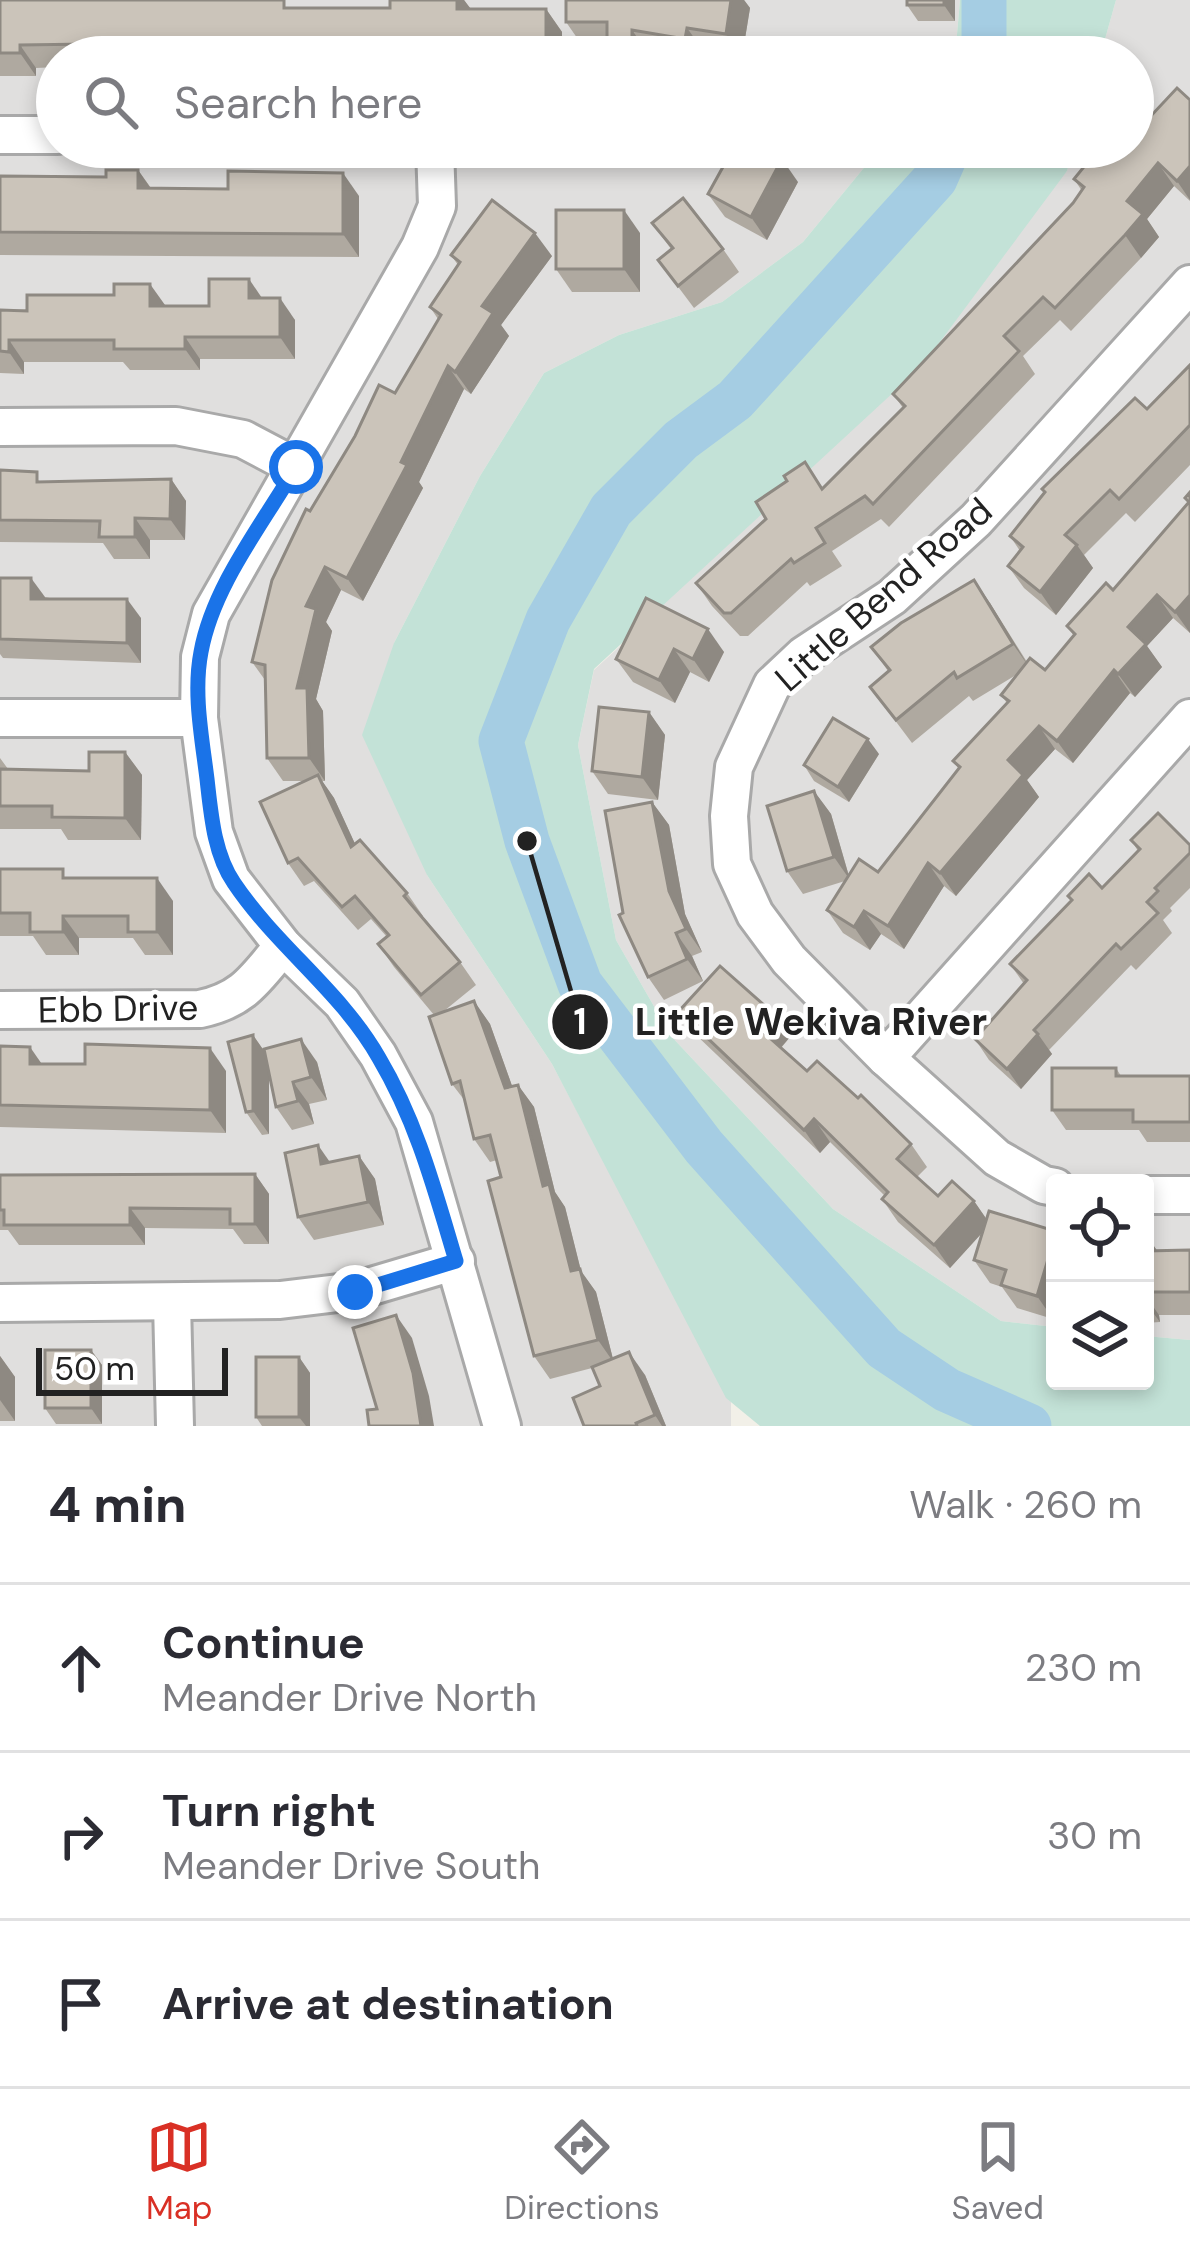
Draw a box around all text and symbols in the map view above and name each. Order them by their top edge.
search box [36,36,1154,168]
icon: search [78,69,144,135]
text: Search here [174,73,422,132]
route start [269,440,323,494]
street label: Little Bend Road [765,487,1002,702]
street label: Ebb Drive [37,984,199,1033]
callout: Little Wekiva River [550,984,1011,1059]
text: Little Wekiva River [635,996,987,1047]
text: 1 [573,998,587,1045]
map controls [1046,1174,1154,1390]
button: locate [1046,1174,1154,1282]
route end [328,1265,382,1319]
button: layers [1046,1282,1154,1390]
scale bar [36,1342,228,1395]
text: 50 m [54,1347,135,1390]
text: 4 min [48,1471,187,1538]
text: Walk · 260 m [909,1479,1142,1530]
text: Continue [162,1613,365,1672]
icon: ahead [48,1635,114,1701]
text: 230 m [1025,1642,1142,1693]
text: Meander Drive North [162,1672,537,1723]
text: Turn right [162,1781,376,1840]
icon: right [48,1803,114,1869]
text: 30 m [1047,1810,1142,1861]
text: Meander Drive South [162,1840,541,1891]
icon: arrive [48,1971,114,2037]
text: Arrive at destination [162,1974,614,2033]
tab: Map [146,2114,212,2229]
tab: Directions [504,2114,660,2229]
tab: Saved [952,2114,1044,2229]

